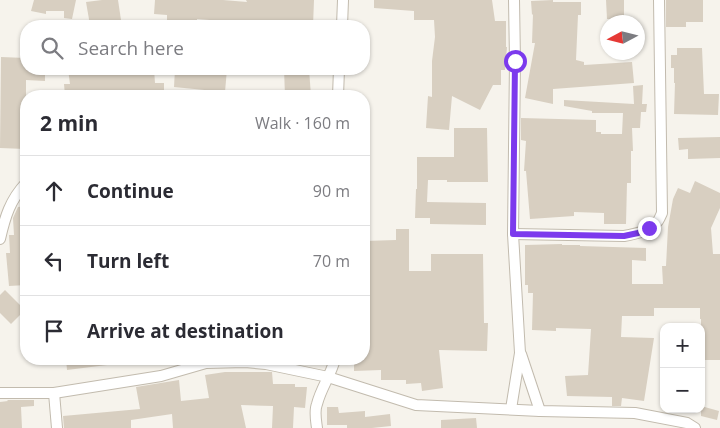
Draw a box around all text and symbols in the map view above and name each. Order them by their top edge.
north arrow [600,15,645,60]
search box [20,20,370,75]
icon: search [38,34,66,62]
text: Search here [78,35,184,61]
route start [504,50,527,73]
text: 2 min [40,109,98,137]
text: Walk · 160 m [255,112,350,134]
icon: ahead [40,177,68,205]
text: Continue [87,178,174,204]
text: 90 m [313,180,350,202]
route end [638,217,661,240]
icon: left [40,247,68,275]
text: Turn left [87,248,169,274]
text: 70 m [313,250,350,272]
icon: arrive [40,317,68,345]
text: Arrive at destination [87,318,284,344]
map controls [660,323,705,413]
button: + [660,323,705,368]
button: − [660,368,705,413]

